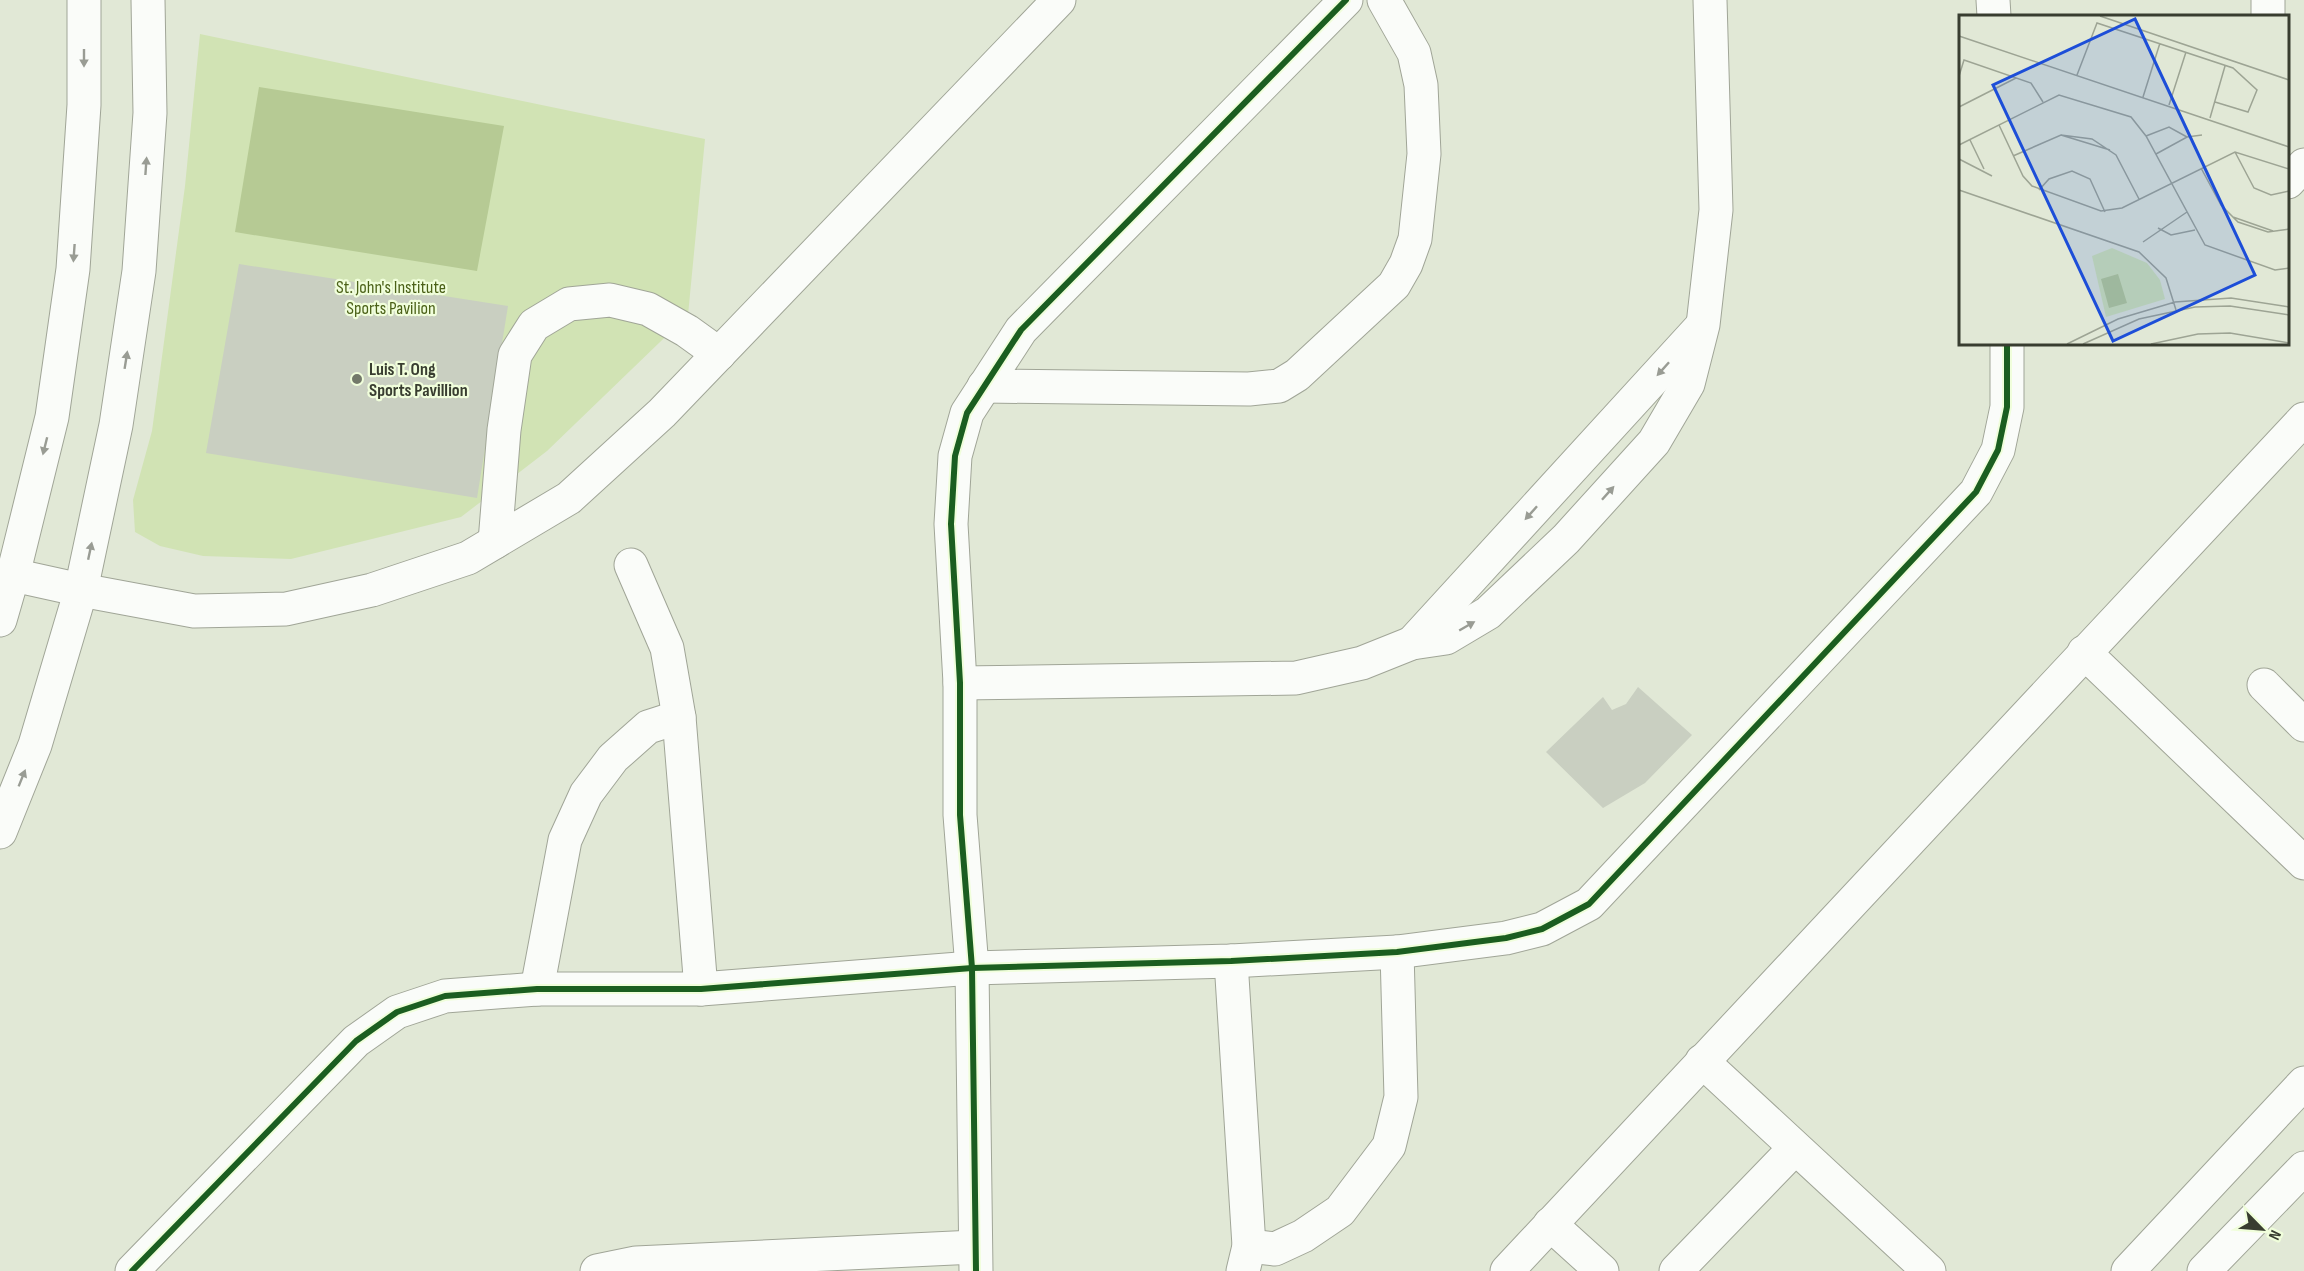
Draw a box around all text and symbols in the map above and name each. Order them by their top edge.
inset map [1959,15,2289,345]
one-way arrow [79,49,89,68]
one-way arrow [142,157,151,176]
one-way arrow [69,244,79,263]
park label: St. John's Institute Sports Pavilion [336,277,446,319]
one-way arrow [121,350,130,369]
place label: Luis T. Ong Sports Pavillion [369,359,468,401]
one-way arrow [1656,361,1670,376]
marker: Luis T. Ong Sports Pavillion [350,372,364,386]
one-way arrow [40,437,50,455]
one-way arrow [1601,485,1615,500]
one-way arrow [1525,505,1539,519]
one-way arrow [85,542,95,561]
one-way arrow [1459,620,1475,631]
one-way arrow [18,769,27,787]
north arrow [2232,1199,2292,1259]
text: N [2264,1227,2285,1243]

